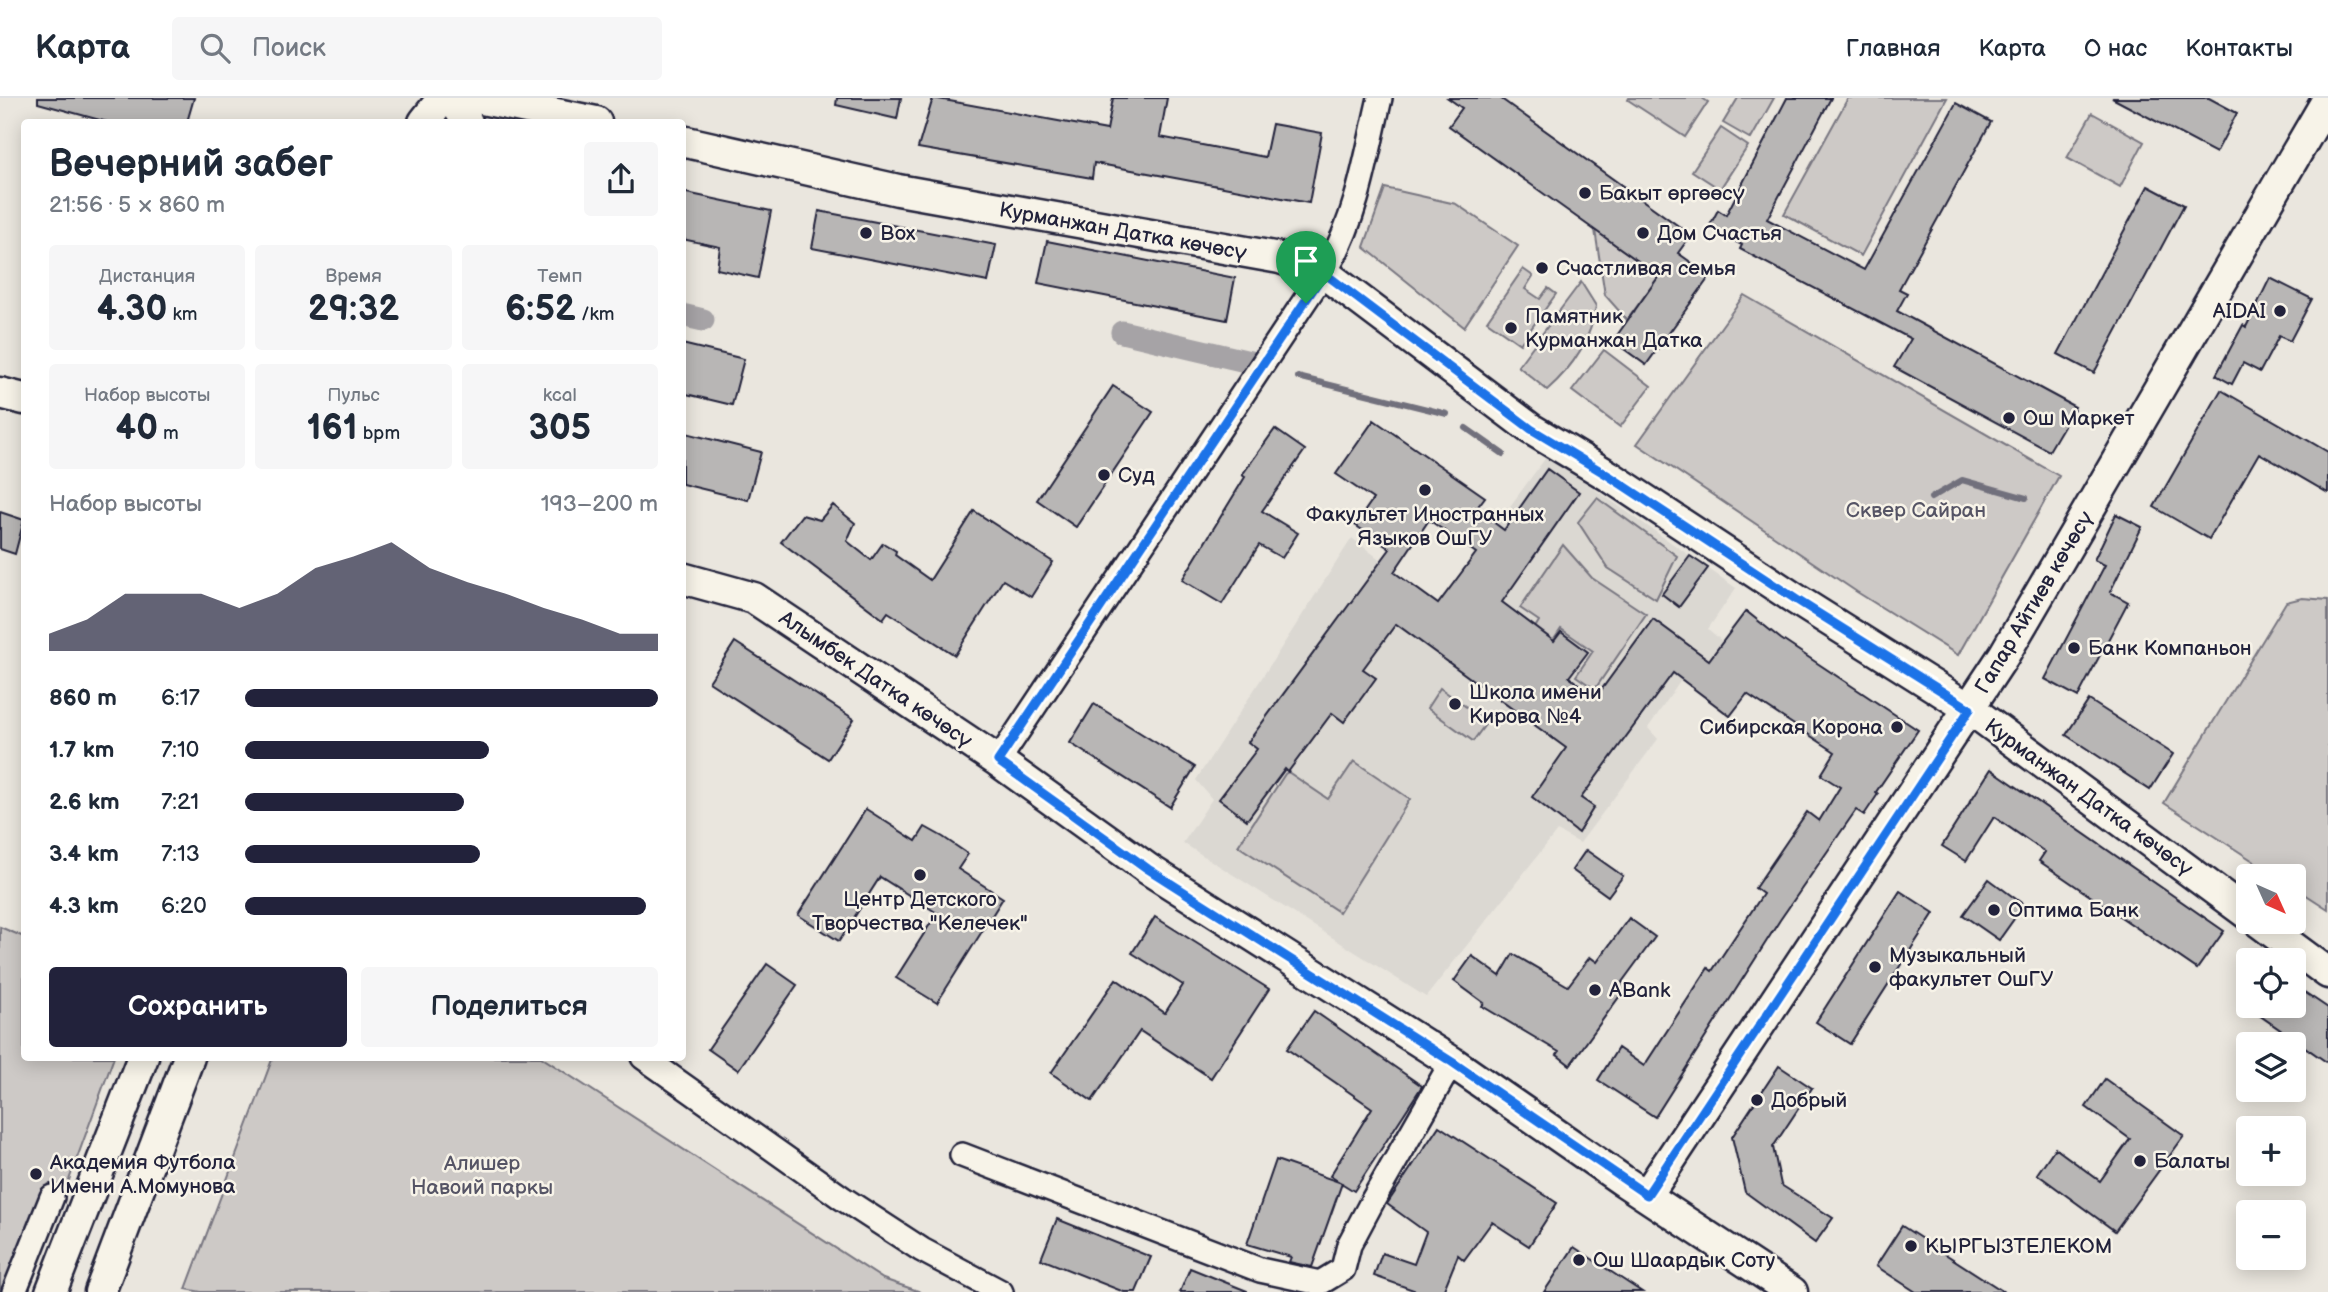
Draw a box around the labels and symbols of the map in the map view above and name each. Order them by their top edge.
place label: Бакыт өргөөсү [1599,181,1745,206]
marker: Бакыт өргөөсү [1577,185,1593,201]
street label: Курманжан Датка көчөсү [997,197,1249,266]
place label: Box [880,221,916,246]
place label: Дом Счастья [1657,221,1782,246]
marker: Box [858,225,874,241]
marker: Дом Счастья [1635,225,1651,241]
pin [1276,231,1336,303]
place label: Счастливая семья [1556,256,1736,281]
marker: Счастливая семья [1534,260,1550,276]
place label: AIDAI [2213,299,2266,324]
marker: AIDAI [2272,303,2288,319]
place label: Памятник Курманжан Датка [1525,304,1703,353]
marker: Памятник Курманжан Датка [1503,320,1519,336]
place label: Ош Маркет [2023,406,2135,431]
marker: Ош Маркет [2001,410,2017,426]
place label: Суд [1118,463,1155,488]
marker: Суд [1096,467,1112,483]
marker: Факультет Иностранных Языков ОшГУ [1417,482,1433,498]
park label: Сквер Сайран [1846,498,1986,523]
place label: Факультет Иностранных Языков ОшГУ [1306,502,1544,551]
street label: Гапар Айтиев көчөсү [1970,506,2099,698]
street label: Алымбек Датка көчөсү [774,605,977,754]
place label: Банк Компаньон [2088,636,2252,661]
marker: Банк Компаньон [2066,640,2082,656]
place label: Школа имени Кирова №4 [1469,680,1602,729]
marker: Школа имени Кирова №4 [1447,696,1463,712]
street label: Курманжан Датка көчөсү [1980,713,2198,882]
place label: Сибирская Корона [1700,715,1884,740]
marker: Сибирская Корона [1889,719,1905,735]
north arrow [2236,864,2306,934]
marker: Центр Детского Творчества "Келечек" [912,867,928,883]
place label: Центр Детского Творчества "Келечек" [812,887,1028,936]
place label: Оптима Банк [2008,898,2139,923]
marker: Оптима Банк [1986,902,2002,918]
place label: Музыкальный факультет ОшГУ [1889,943,2054,992]
marker: Музыкальный факультет ОшГУ [1867,959,1883,975]
place label: ABank [1609,978,1671,1003]
marker: ABank [1587,982,1603,998]
place label: Добрый [1771,1088,1847,1113]
marker: Добрый [1749,1092,1765,1108]
place label: Балаты [2154,1149,2230,1174]
place label: Академия Футбола Имени А.Момунова [49,1150,236,1199]
park label: Алишер Навоий паркы [411,1151,553,1200]
marker: Балаты [2132,1153,2148,1169]
marker: Академия Футбола Имени А.Момунова [28,1166,44,1182]
place label: КЫРГЫЗТЕЛЕКОМ [1925,1234,2112,1259]
marker: КЫРГЫЗТЕЛЕКОМ [1903,1238,1919,1254]
place label: Ош Шаардык Соту [1593,1248,1776,1273]
marker: Ош Шаардык Соту [1571,1252,1587,1268]

